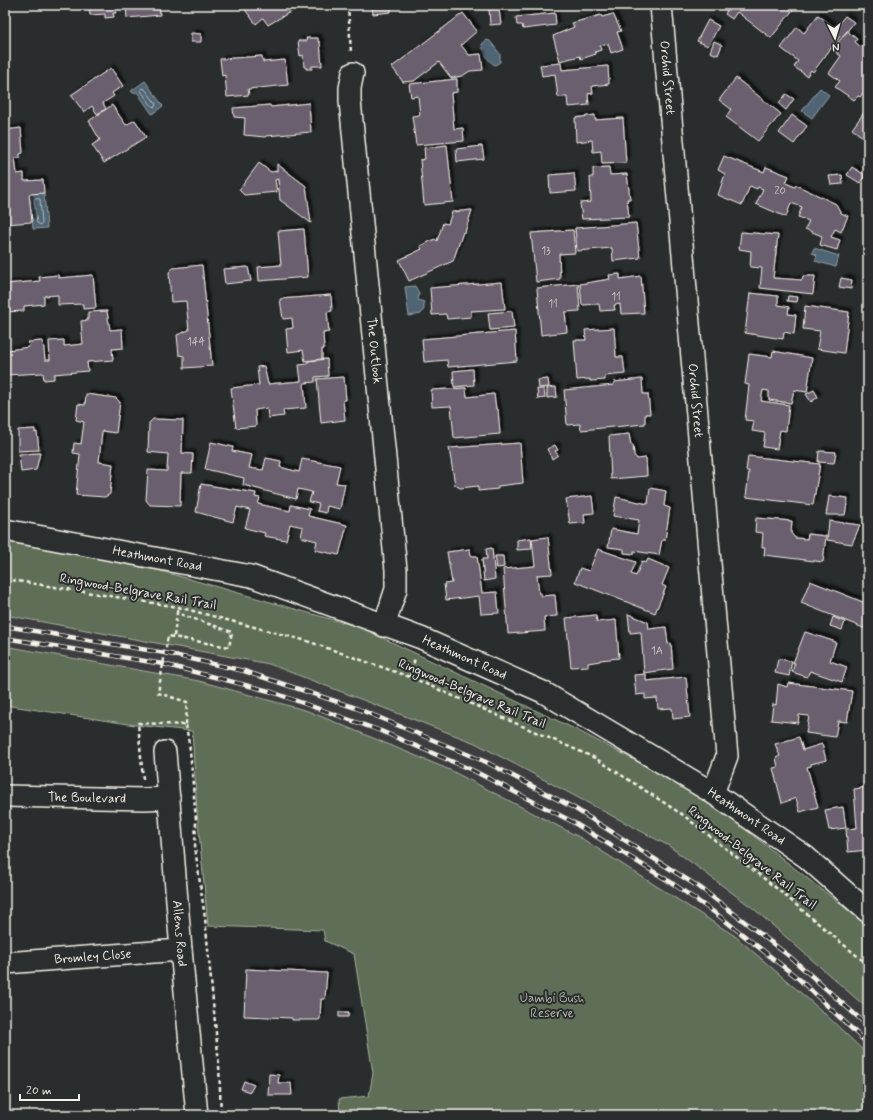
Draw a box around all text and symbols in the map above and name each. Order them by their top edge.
north arrow [815,18,855,58]
street label: Orchid Street [656,40,679,116]
text: N [832,40,840,54]
house number: 20 [774,184,786,198]
house number: 13 [541,244,551,258]
house number: 11 [611,290,621,304]
house number: 11 [548,297,558,311]
street label: The Outlook [363,316,386,385]
house number: 144 [187,335,206,349]
street label: Orchid Street [684,363,707,438]
street label: Heathmont Road [111,542,204,575]
street label: Ringwood-Belgrave Rail Trail [58,570,218,615]
street label: Heathmont Road [420,631,510,683]
house number: 1A [651,644,663,658]
street label: Ringwood-Belgrave Rail Trail [395,655,548,734]
street label: Heathmont Road [705,783,789,849]
street label: The Boulevard [48,788,126,807]
street label: Ringwood-Belgrave Rail Trail [684,802,820,914]
street label: Allens Road [169,900,191,967]
street label: Bromley Close [54,945,132,968]
park label: Uambi Bush Reserve [520,990,584,1022]
scale bar [20,1076,79,1102]
text: 20 m [26,1083,52,1099]

